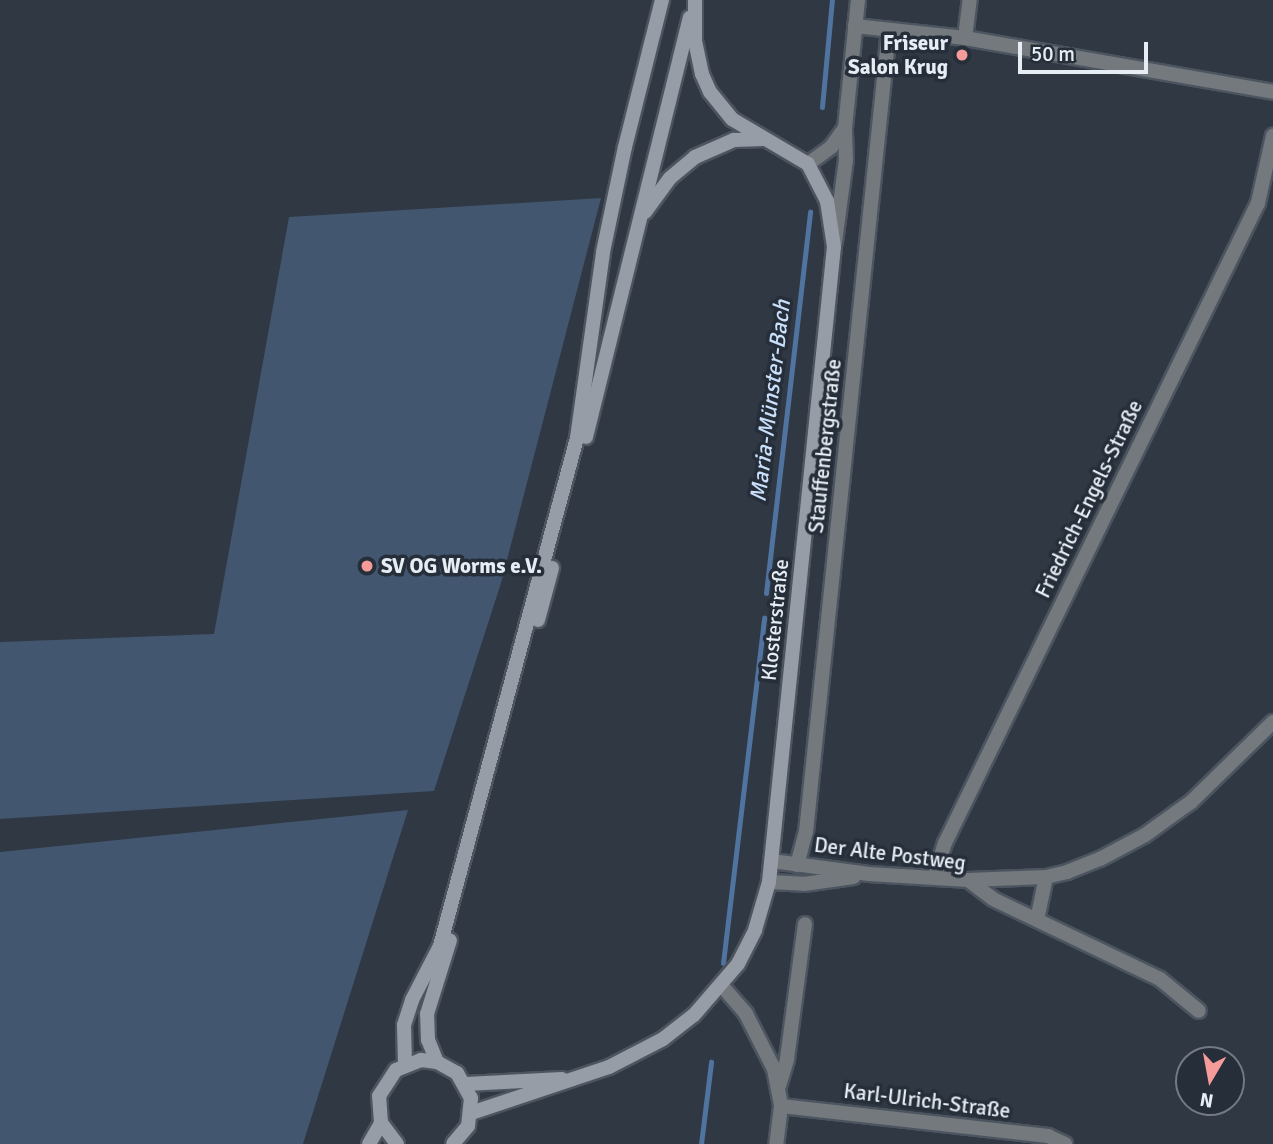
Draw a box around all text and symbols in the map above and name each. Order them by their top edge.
scale bar [1021,28,1150,72]
place label: Friseur Salon Krug [848,30,948,80]
text: 50 m [1031,41,1075,67]
marker: Friseur Salon Krug [954,47,970,63]
water label: Maria-Münster-Bach [745,298,797,504]
street label: Stauffenbergstraße [803,358,847,534]
street label: Friedrich-Engels-Straße [1030,396,1148,602]
place label: SV OG Worms e.V. [381,553,542,579]
marker: SV OG Worms e.V. [359,558,375,574]
street label: Klosterstraße [756,558,794,682]
street label: Der Alte Postweg [813,832,967,876]
north arrow [1175,1046,1245,1116]
street label: Karl-Ulrich-Straße [842,1078,1012,1124]
text: N [1198,1087,1215,1113]

